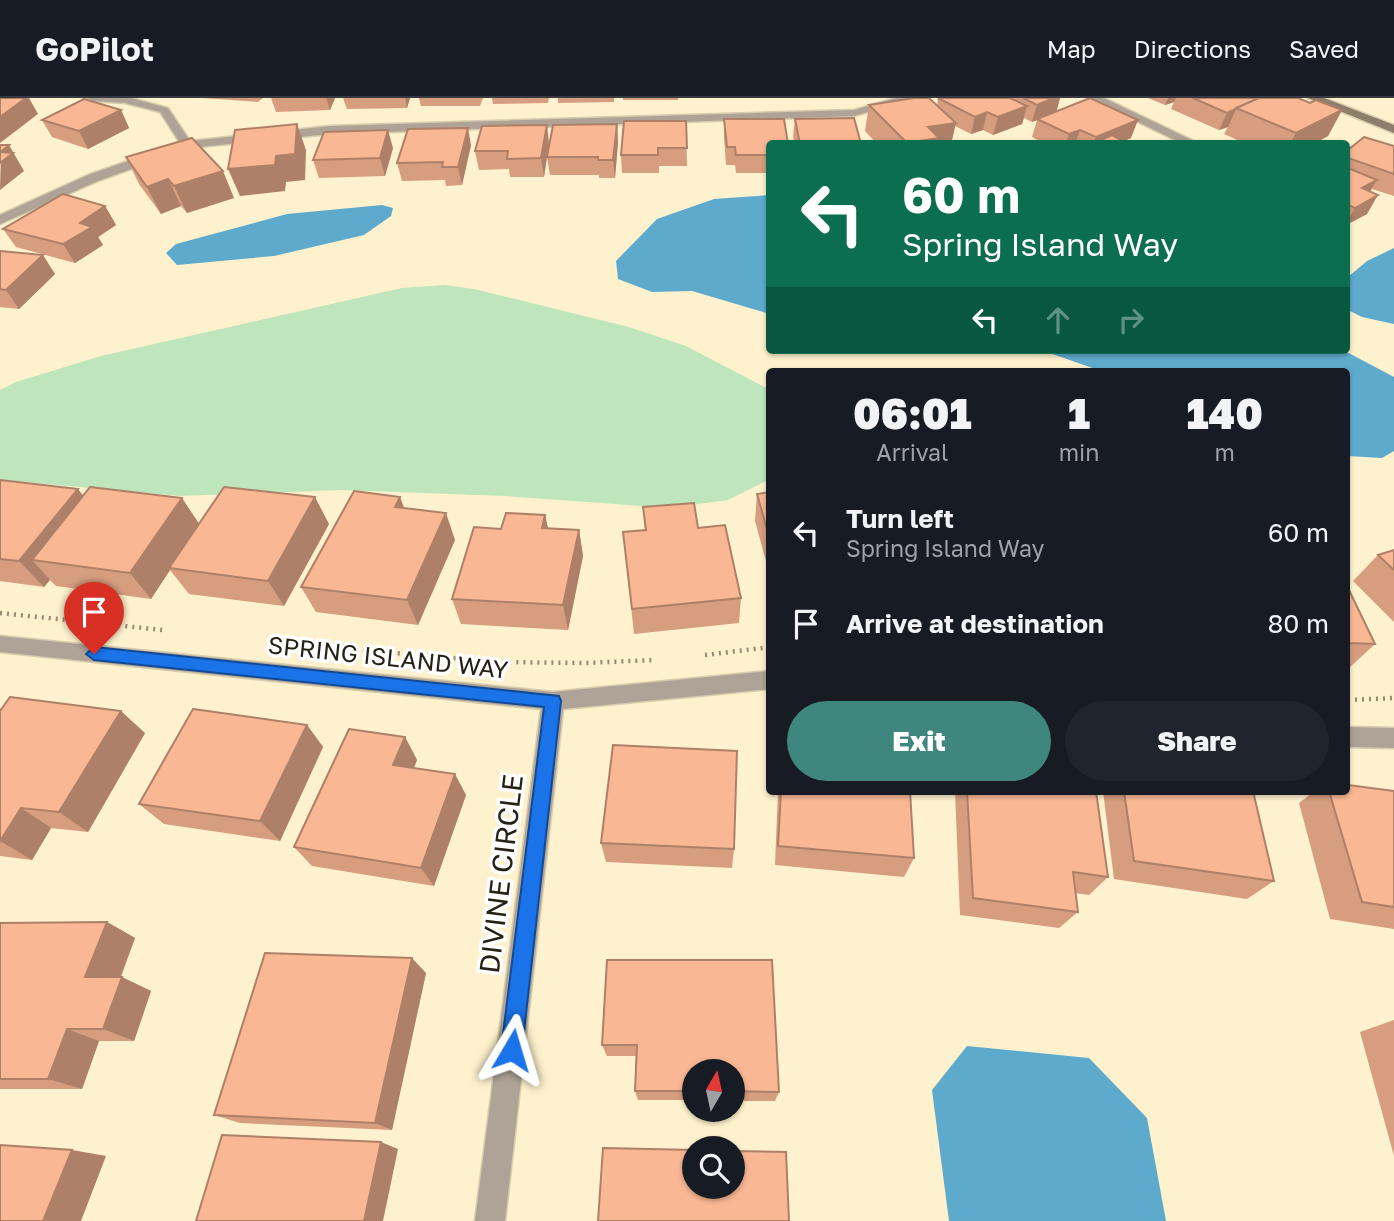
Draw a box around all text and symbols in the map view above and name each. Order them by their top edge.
text: GoPilot [35,29,154,68]
text: Map [1047,34,1096,63]
text: Directions [1134,34,1251,63]
text: Saved [1289,34,1359,63]
text: 60 m [902,165,1020,224]
icon: left [787,168,878,259]
text: Spring Island Way [902,225,1178,263]
icon: left [966,301,1004,339]
icon: ahead [1039,301,1077,339]
icon: right [1112,301,1150,339]
text: 06:01 [853,388,972,438]
text: 1 [1068,388,1090,438]
text: 140 [1186,388,1263,438]
text: Arrival [876,438,948,466]
text: min [1059,438,1099,466]
text: m [1215,438,1235,466]
text: Turn left [846,503,954,534]
icon: left [787,514,825,552]
text: 60 m [1268,517,1329,548]
text: Spring Island Way [846,534,1044,562]
pin [64,582,124,654]
icon: arrive [75,593,113,631]
icon: arrive [787,605,825,643]
text: Arrive at destination [846,608,1104,639]
text: 80 m [1268,608,1329,639]
street label: SPRING ISLAND WAY [267,629,510,684]
button: Exit [787,701,1051,781]
button: Share [1065,701,1329,781]
street label: DIVINE CIRCLE [472,773,529,975]
position arrow [475,1013,549,1087]
north arrow [682,1059,746,1122]
map controls [682,1059,745,1199]
button: search [682,1136,745,1199]

